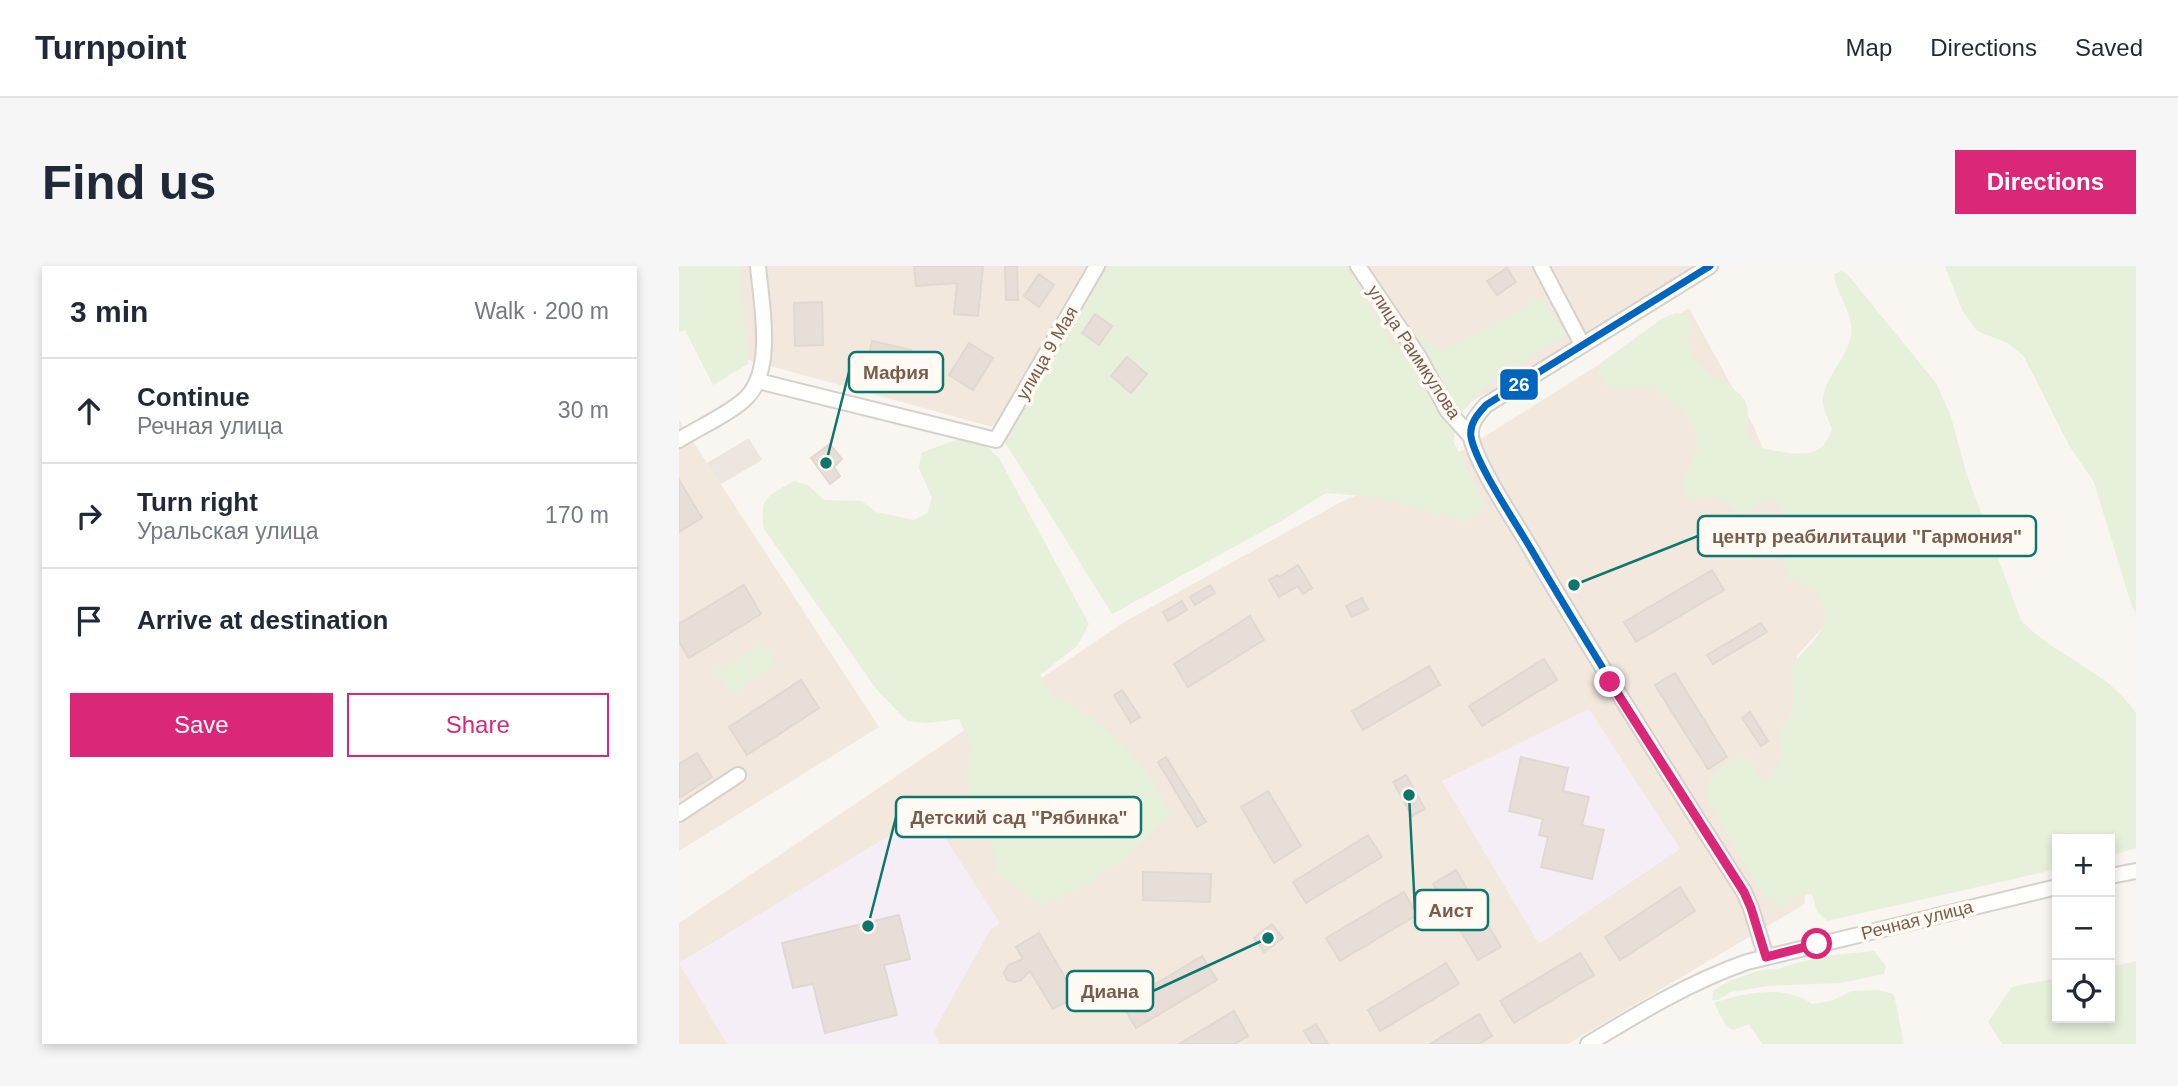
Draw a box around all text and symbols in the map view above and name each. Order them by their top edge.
text: Turnpoint [35,29,187,66]
text: Map [1846,34,1892,61]
text: Directions [1930,34,2037,61]
text: Saved [2075,34,2143,61]
button: Directions [1955,150,2136,214]
text: Find us [42,155,216,209]
street label: улица Раимкулова [1363,282,1465,423]
text: 3 min [70,295,148,328]
text: Walk · 200 m [474,298,609,324]
street label: улица 9 Мая [1012,303,1082,403]
callout: Мафия [849,352,943,392]
text: Мафия [863,362,929,383]
line badge: 26 [1499,368,1539,401]
text: 26 [1508,374,1530,395]
text: Continue [137,382,250,412]
icon: ahead [70,392,108,430]
text: 30 m [558,397,609,423]
text: Речная улица [137,413,283,439]
text: Turn right [137,487,258,517]
icon: right [70,497,108,535]
text: 170 m [545,502,609,528]
callout: центр реабилитации "Гармония" [1698,516,2036,556]
text: Уральская улица [137,518,319,544]
text: центр реабилитации "Гармония" [1712,526,2022,547]
icon: arrive [70,602,108,640]
text: Arrive at destination [137,605,388,635]
route end [1594,666,1625,697]
button: Save [70,693,333,757]
button: Share [347,693,609,757]
callout: Детский сад "Рябинка" [896,797,1141,837]
text: Детский сад "Рябинка" [910,807,1128,828]
map controls [2052,834,2115,1023]
button: + [2052,834,2115,897]
callout: Аист [1415,890,1488,930]
street label: Речная улица [1859,896,1976,944]
button: − [2052,897,2115,960]
text: Аист [1428,900,1474,921]
route start [1801,928,1832,959]
button: locate [2052,960,2115,1023]
callout: Диана [1067,971,1153,1011]
text: Диана [1081,981,1139,1002]

